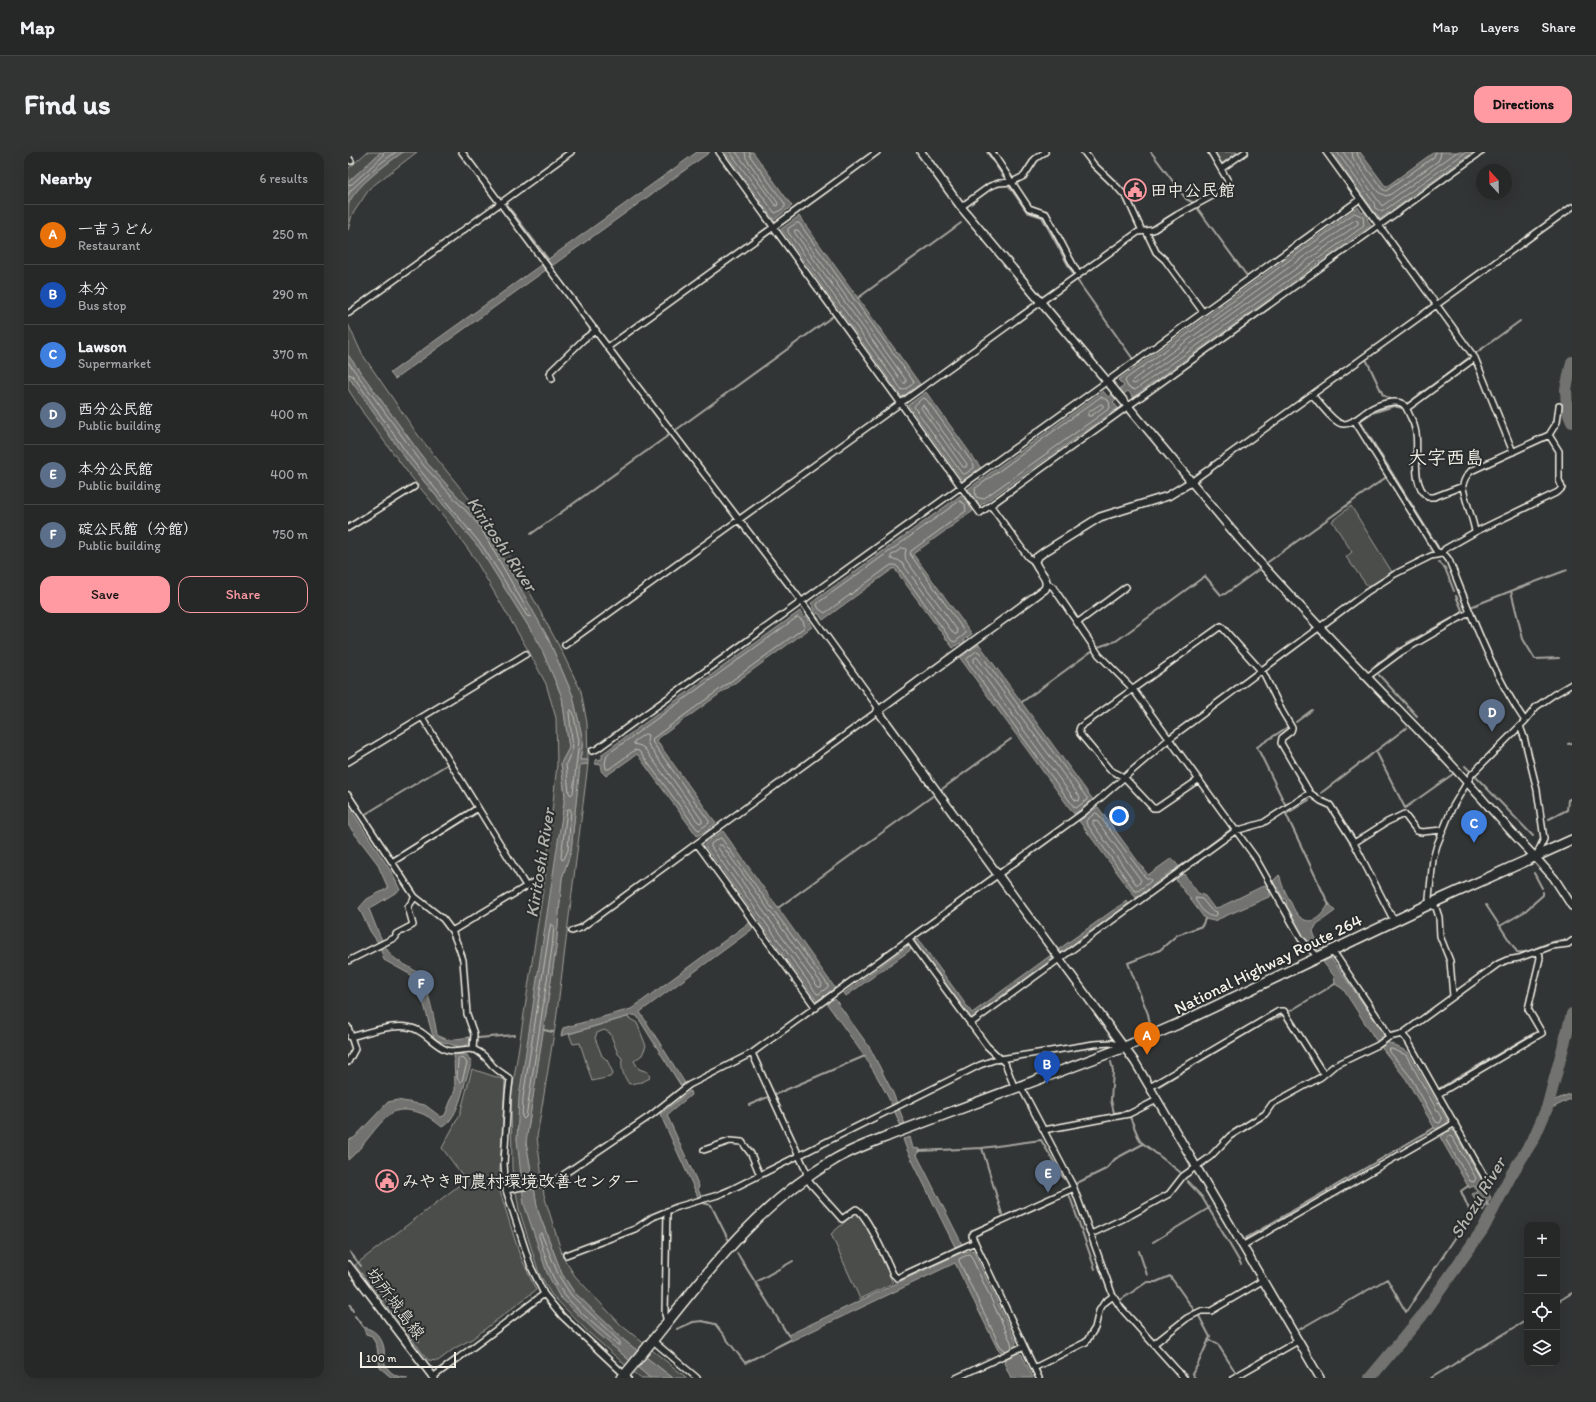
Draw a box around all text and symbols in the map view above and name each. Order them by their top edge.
text: Map [20,16,55,39]
text: Map [1433,19,1458,36]
text: Layers [1480,19,1519,36]
text: Share [1541,19,1576,36]
button: Directions [1474,86,1572,123]
text: Find us [24,87,111,121]
north arrow [1476,164,1512,200]
text: Nearby [40,168,92,188]
text: 6 results [260,171,308,186]
public building icon: 田中公民館 [1122,177,1148,203]
place label: 田中公民館 [1150,180,1235,200]
text: 一吉うどん [78,220,154,238]
text: A [49,227,57,242]
text: 250 m [272,227,308,242]
text: Restaurant [78,238,140,253]
text: 本分 [78,280,108,298]
text: B [49,287,57,302]
text: 290 m [272,287,308,302]
text: Bus stop [78,298,126,313]
text: Lawson [78,338,126,356]
text: C [49,347,57,362]
text: 370 m [273,347,308,362]
text: Supermarket [78,356,151,371]
text: 西分公民館 [78,400,153,418]
text: D [49,407,57,422]
text: 400 m [270,407,308,422]
text: Public building [78,418,161,433]
district label: 大字西島 [1408,446,1484,469]
text: 本分公民館 [78,460,153,478]
text: E [49,467,57,482]
text: 400 m [270,467,308,482]
text: Public building [78,478,161,493]
water label: Kiritoshi River [462,492,543,597]
text: 碇公民館（分館） [78,520,198,538]
text: F [50,527,56,542]
text: 750 m [273,527,308,542]
text: Public building [78,538,161,553]
button: Save [40,576,170,613]
button: Share [178,576,308,613]
pin: D [1479,699,1505,732]
water label: Kiritoshi River [521,805,560,919]
your location [1109,806,1129,826]
pin: C [1461,810,1487,843]
street label: National Highway Route 264 [1171,910,1365,1018]
pin: F [408,970,434,1003]
pin: A [1134,1022,1160,1055]
pin: B [1034,1051,1060,1084]
water label: Shozu River [1445,1152,1512,1243]
pin: E [1035,1160,1061,1193]
public building icon: みやき町農村環境改善センター [374,1168,400,1194]
place label: みやき町農村環境改善センター [402,1171,640,1191]
map controls [1524,1222,1560,1366]
button: + [1524,1222,1560,1258]
button: − [1524,1258,1560,1294]
street label: 坊所城島線 [362,1263,430,1343]
button: locate [1524,1294,1560,1330]
button: layers [1524,1330,1560,1366]
scale bar [360,1350,456,1369]
text: 100 m [366,1352,396,1365]

